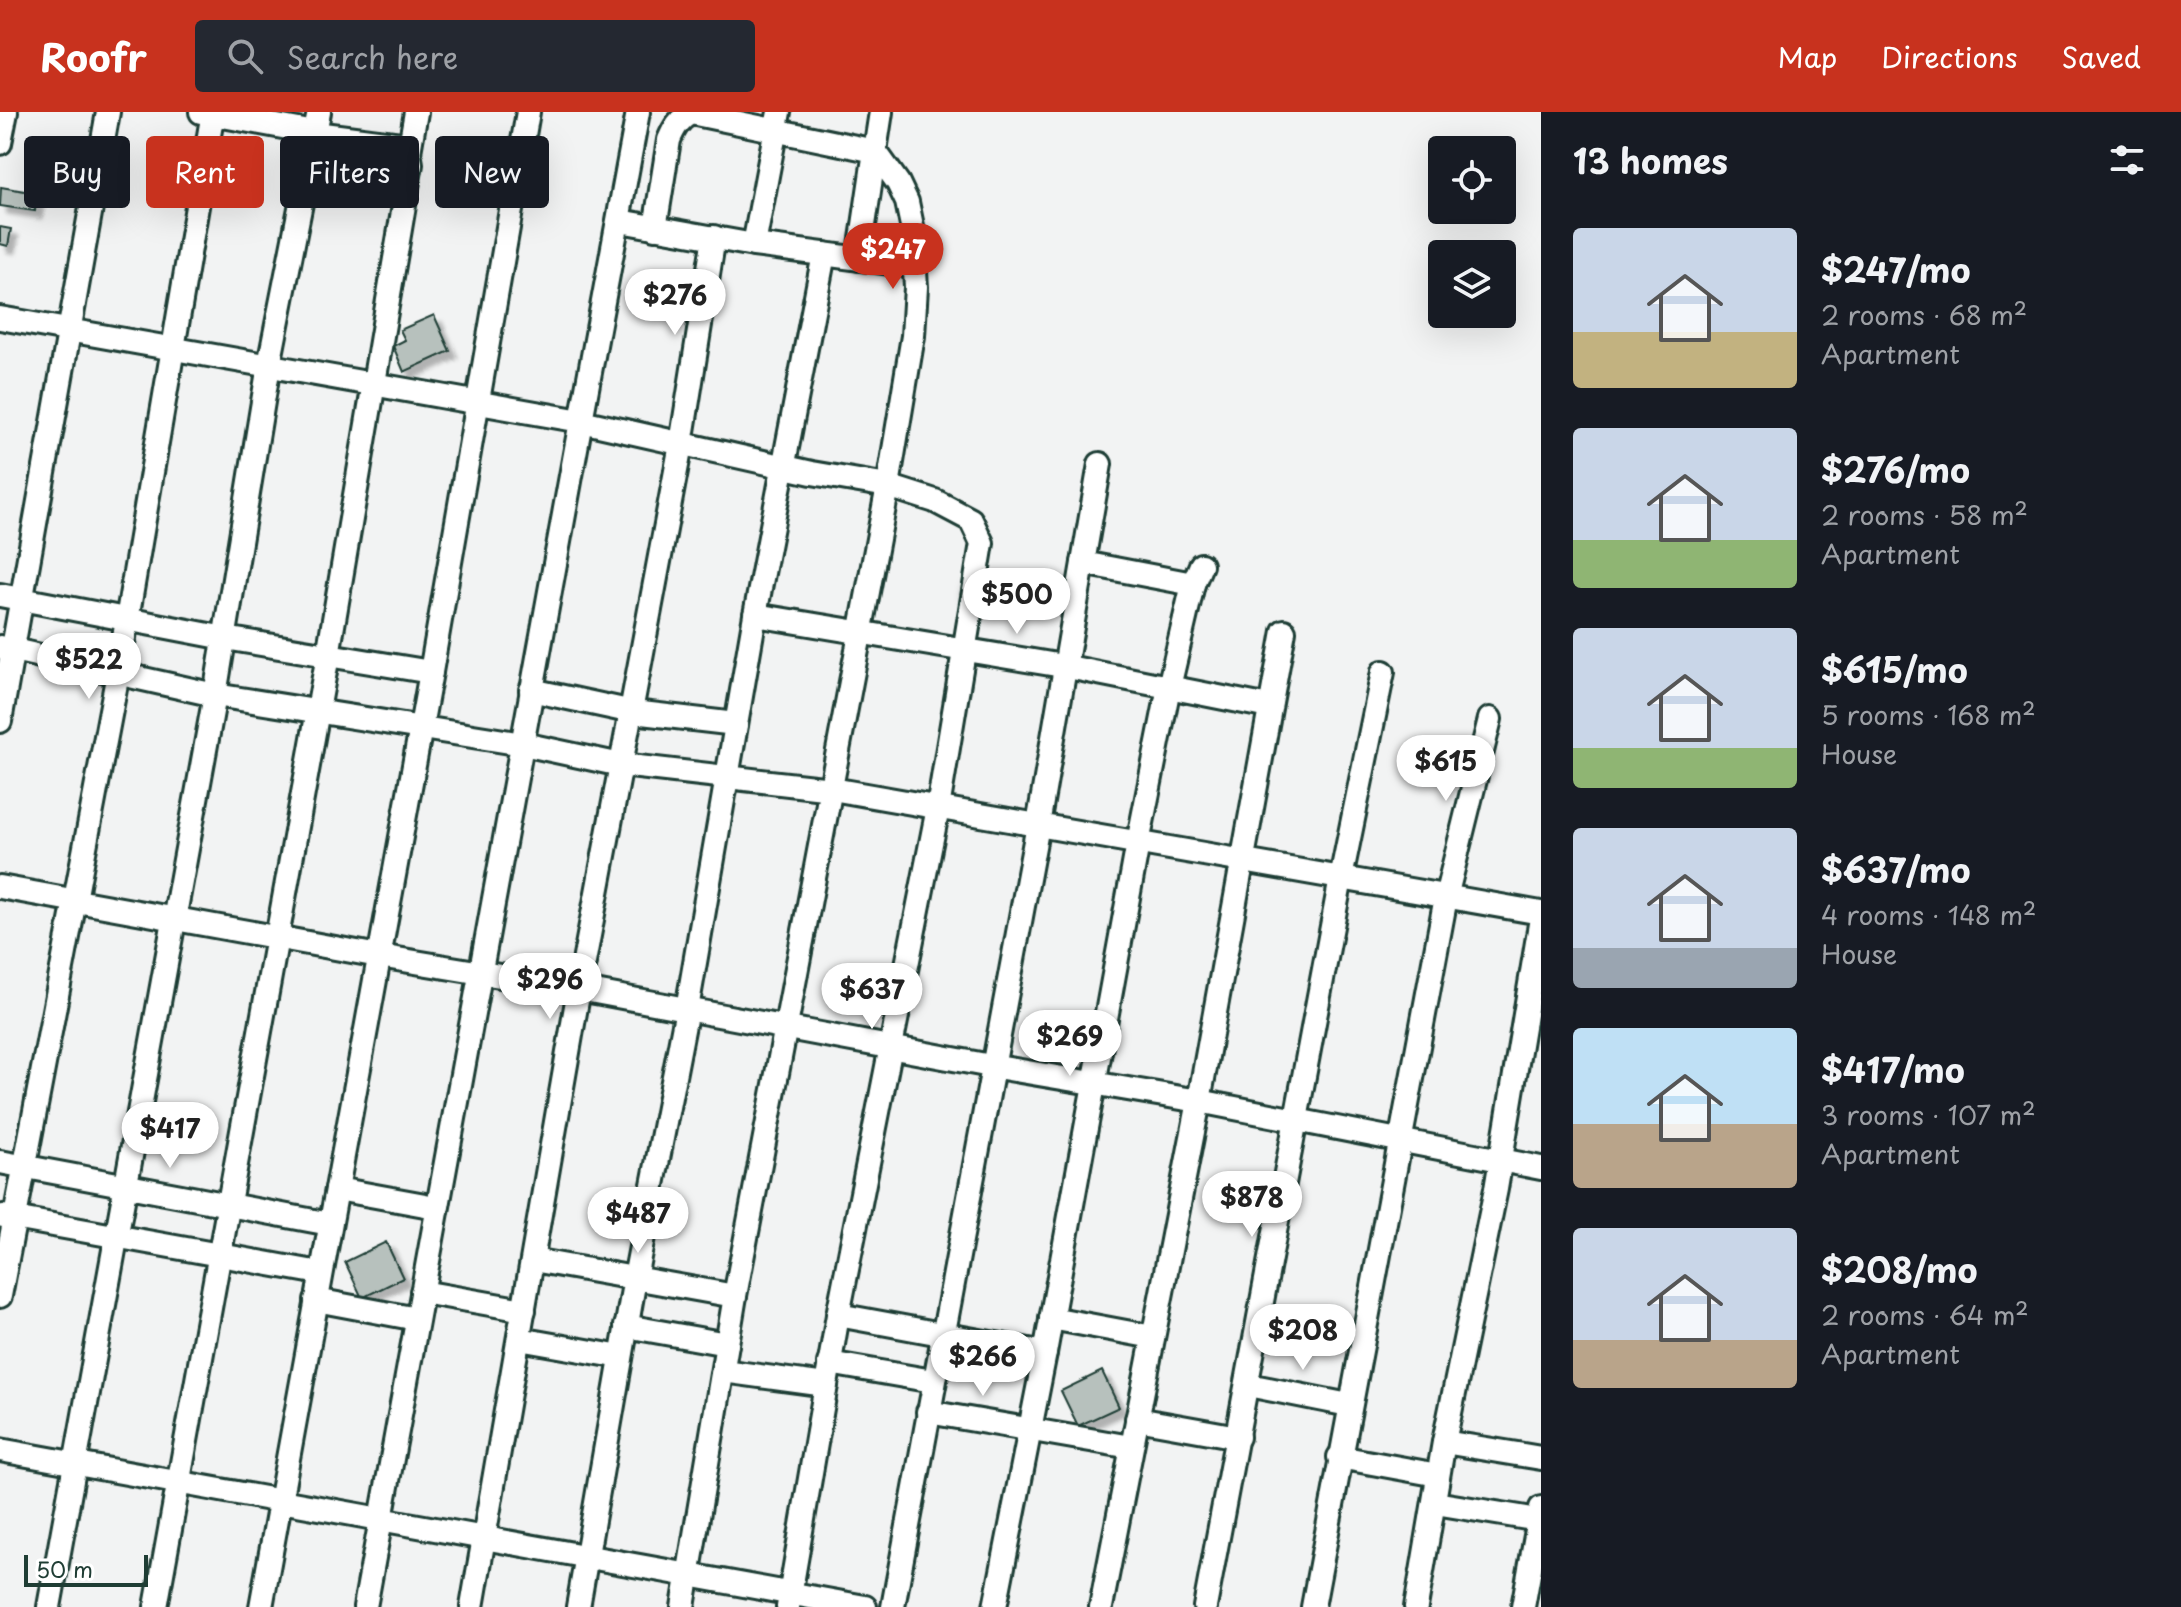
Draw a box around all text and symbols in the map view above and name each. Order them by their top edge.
search box [195,20,755,92]
text: Roofr [40,28,147,85]
icon: search [223,34,267,78]
text: Search here [287,34,458,79]
text: Map [1778,35,1837,78]
text: Directions [1881,35,2018,78]
text: Saved [2062,35,2141,78]
text: 13 homes [1573,134,1728,186]
chip: Buy [24,136,130,208]
chip: Rent [146,136,264,208]
chip: Filters [280,136,419,208]
chip: New [435,136,549,208]
map controls [1428,136,1516,328]
button: locate [1428,136,1516,224]
icon: filters [2105,138,2149,182]
pin: $247 [846,223,940,291]
text: $247 [860,229,926,268]
button: layers [1428,240,1516,328]
text: $247/mo [1821,243,1971,295]
icon: home [1637,260,1733,356]
pin: $276 [628,269,722,337]
text: $276 [643,275,707,314]
text: 2 rooms · 68 m² [1821,295,2027,334]
text: Apartment [1821,334,1960,373]
text: $276/mo [1821,443,1970,495]
icon: home [1637,460,1733,556]
text: 2 rooms · 58 m² [1821,495,2028,534]
text: Apartment [1821,534,1960,573]
pin: $500 [970,568,1064,636]
text: $500 [981,574,1053,613]
pin: $522 [42,633,136,701]
text: $522 [55,639,123,678]
text: $615/mo [1821,643,1968,695]
icon: home [1637,660,1733,756]
text: 5 rooms · 168 m² [1821,695,2036,734]
text: House [1821,734,1897,773]
pin: $615 [1399,735,1493,803]
text: $615 [1415,741,1477,780]
text: $637/mo [1821,843,1971,895]
icon: home [1637,860,1733,956]
text: 4 rooms · 148 m² [1821,895,2036,934]
text: House [1821,934,1897,973]
pin: $296 [503,953,597,1021]
text: $296 [517,959,583,998]
pin: $637 [825,963,919,1031]
text: $637 [839,969,905,1008]
pin: $269 [1023,1010,1117,1078]
text: $269 [1037,1016,1103,1055]
text: $417/mo [1821,1043,1965,1095]
icon: home [1637,1060,1733,1156]
text: 3 rooms · 107 m² [1821,1095,2036,1134]
pin: $417 [123,1102,217,1170]
text: $417 [140,1108,200,1147]
text: Apartment [1821,1134,1960,1173]
pin: $878 [1205,1171,1299,1239]
text: $878 [1220,1177,1284,1216]
pin: $487 [591,1187,685,1255]
text: $487 [606,1193,671,1232]
text: $208/mo [1821,1243,1978,1295]
icon: home [1637,1260,1733,1356]
text: 2 rooms · 64 m² [1821,1295,2029,1334]
pin: $208 [1256,1304,1350,1372]
text: $208 [1268,1310,1338,1349]
pin: $266 [936,1330,1030,1398]
text: Apartment [1821,1334,1960,1373]
text: $266 [949,1336,1017,1375]
scale bar [24,1551,148,1587]
text: 50 m [36,1552,93,1585]

